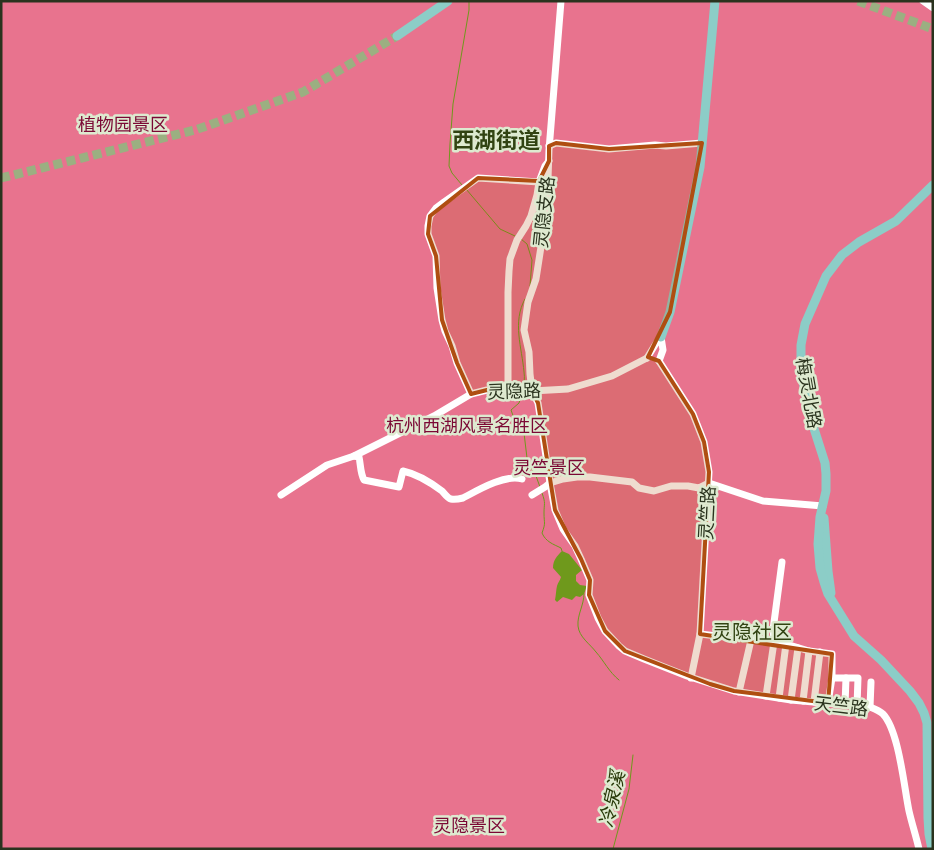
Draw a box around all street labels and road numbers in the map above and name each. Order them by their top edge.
street label: 灵隐支路 [530,175,558,249]
street label: 梅灵北路 [792,356,826,430]
street label: 灵隐路 [487,380,541,402]
street label: 灵竺路 [695,485,719,541]
street label: 天竺路 [813,692,869,720]

